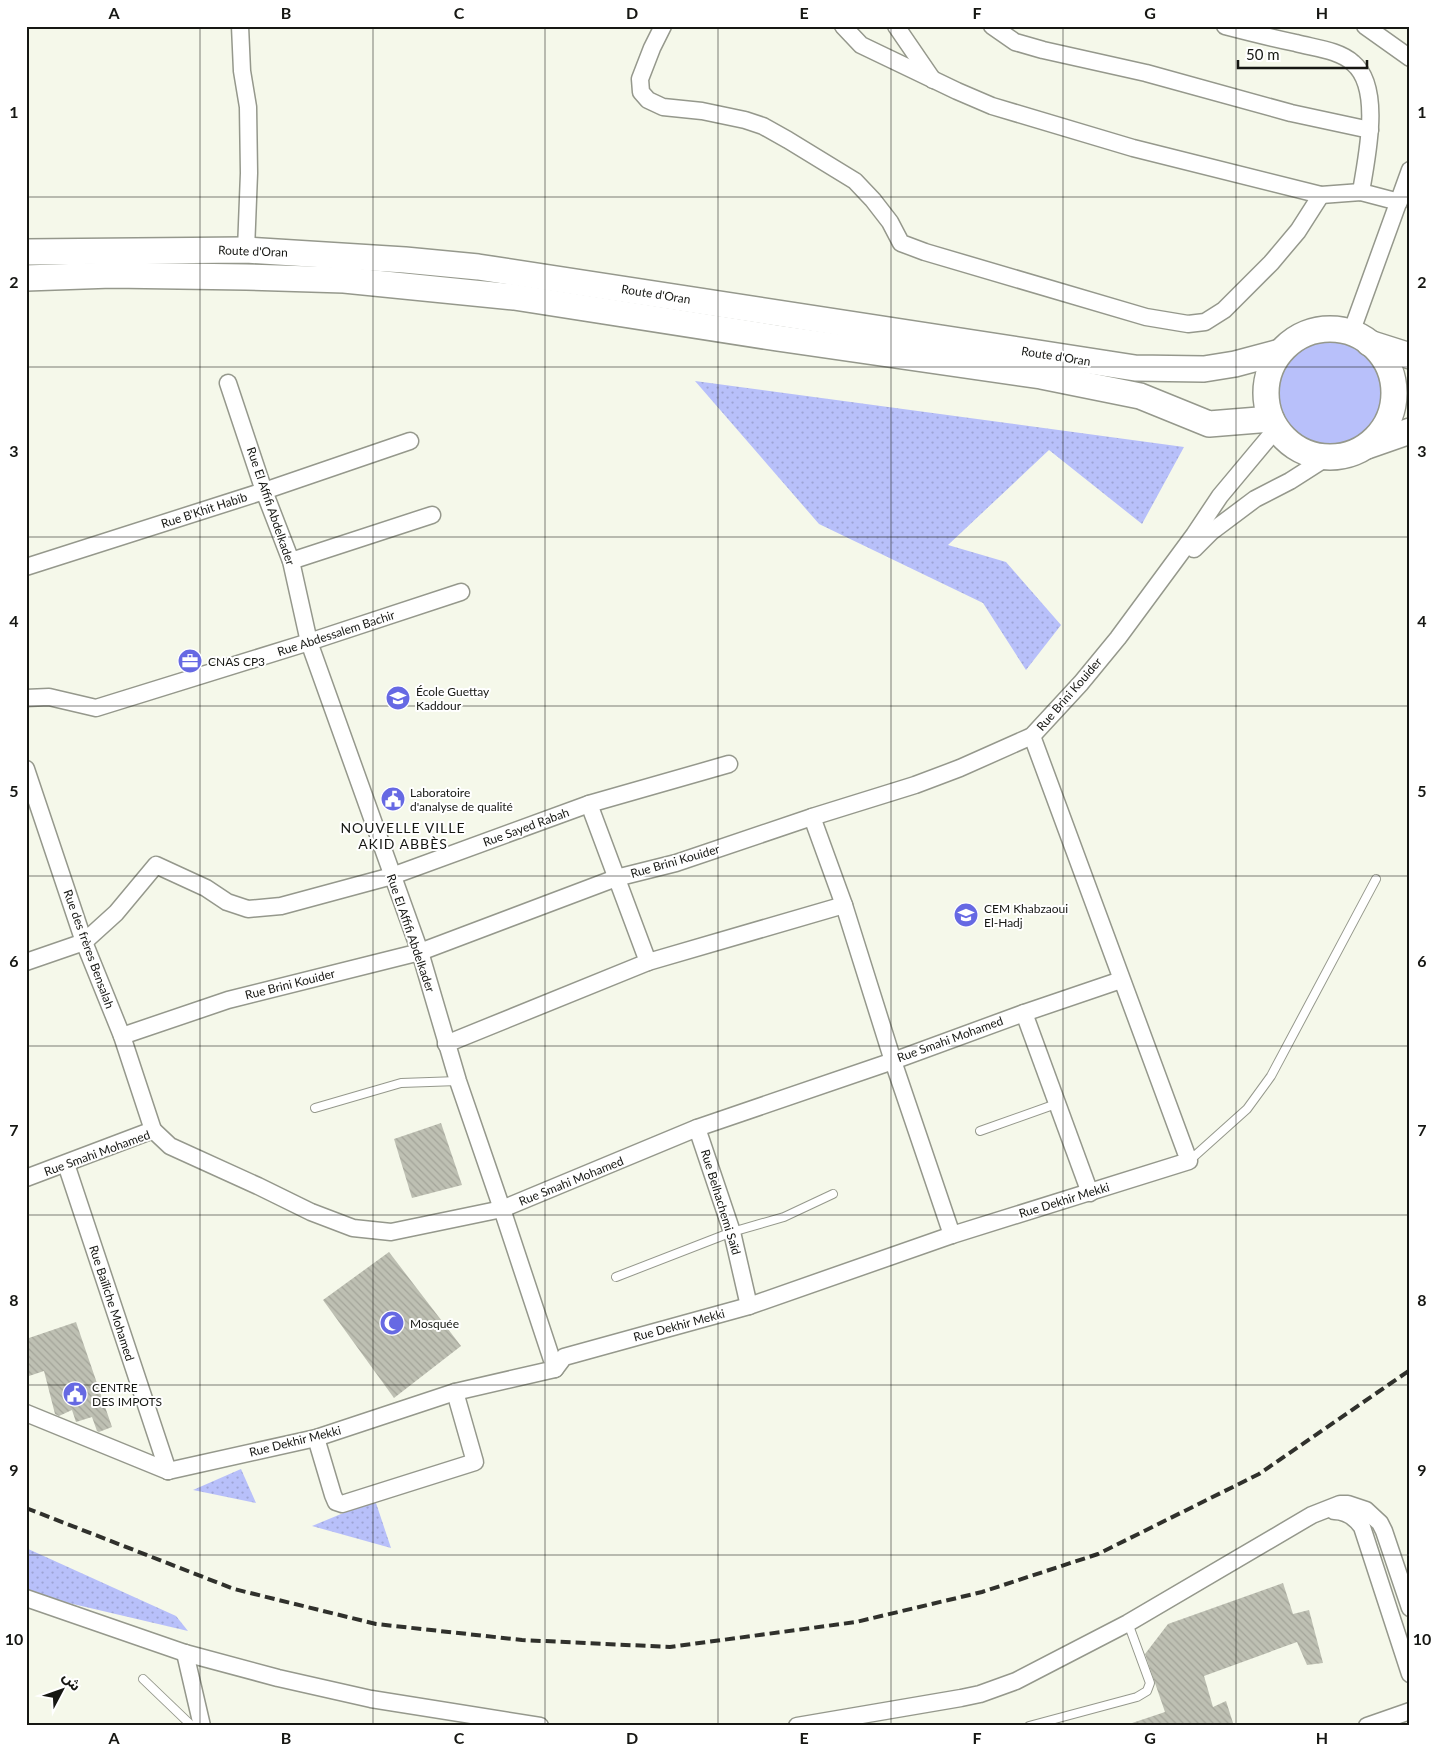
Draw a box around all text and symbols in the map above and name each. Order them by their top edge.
text: A [107,3,120,22]
text: B [281,3,291,22]
text: C [454,3,465,22]
text: D [626,3,638,22]
text: E [799,3,809,22]
text: F [972,3,982,22]
text: G [1144,3,1156,22]
text: H [1316,3,1328,22]
scale bar [1238,38,1367,70]
text: 50 m [1246,45,1280,63]
text: 1 [9,102,19,121]
text: 1 [1417,102,1427,121]
street label: Route d'Oran [218,242,288,260]
text: 2 [9,272,19,291]
text: 2 [1417,272,1427,291]
street label: Route d'Oran [620,281,692,307]
street label: Route d'Oran [1020,343,1092,369]
text: 3 [9,441,19,460]
text: 3 [1417,441,1427,460]
street label: Rue El Affifi Abdelkader [244,445,298,568]
street label: Rue B'Khit Habib [159,489,249,531]
street label: Rue Abdessalem Bachir [275,607,397,659]
text: 4 [9,611,19,630]
text: 4 [1417,611,1427,630]
office icon: CNAS CP3 [177,648,203,674]
place label: CNAS CP3 [208,654,265,669]
street label: Rue Brini Kouider [1033,654,1105,734]
place label: École Guettay Kaddour [416,684,490,713]
school or university icon: École Guettay Kaddour [385,685,411,711]
text: 5 [9,781,19,800]
text: 5 [1417,781,1427,800]
place label: Laboratoire d'analyse de qualité [410,785,513,814]
public building icon: Laboratoire d'analyse de qualité [380,786,406,812]
street label: Rue Sayed Rabah [481,804,571,850]
district label: NOUVELLE VILLE AKID ABBÈS [340,819,466,852]
street label: Rue Brini Kouider [629,841,722,881]
street label: Rue El Affifi Abdelkader [384,872,438,995]
street label: Rue des frères Bensalah [61,887,117,1011]
place label: CEM Khabzaoui El-Hadj [984,901,1068,930]
school or university icon: CEM Khabzaoui El-Hadj [953,902,979,928]
text: 6 [9,951,19,970]
text: 6 [1417,951,1427,970]
street label: Rue Brini Kouider [243,965,337,1002]
street label: Rue Smahi Mohamed [895,1013,1005,1065]
text: 7 [9,1120,19,1139]
text: 7 [1417,1120,1427,1139]
street label: Rue Smahi Mohamed [42,1127,152,1179]
street label: Rue Belhachemi Saïd [698,1147,744,1257]
street label: Rue Smahi Mohamed [516,1153,626,1209]
street label: Rue Dekhir Mekki [1017,1179,1111,1221]
street label: Rue Baïliche Mohamed [86,1243,138,1363]
text: 8 [9,1290,19,1309]
text: 8 [1417,1290,1427,1309]
street label: Rue Dekhir Mekki [632,1306,726,1344]
mosque icon: Mosquée [379,1310,405,1336]
place label: Mosquée [410,1316,459,1331]
place label: CENTRE DES IMPOTS [92,1380,162,1409]
public building icon: CENTRE DES IMPOTS [62,1381,88,1407]
street label: Rue Dekhir Mekki [248,1422,343,1460]
text: 9 [9,1460,19,1479]
text: 9 [1417,1460,1427,1479]
text: 10 [5,1629,23,1648]
text: 10 [1413,1629,1431,1648]
north arrow [38,1664,88,1714]
text: ش [59,1668,85,1694]
text: A [107,1728,120,1747]
text: B [281,1728,291,1747]
text: C [454,1728,465,1747]
text: D [626,1728,638,1747]
text: E [799,1728,809,1747]
text: F [972,1728,982,1747]
text: G [1144,1728,1156,1747]
text: H [1316,1728,1328,1747]

